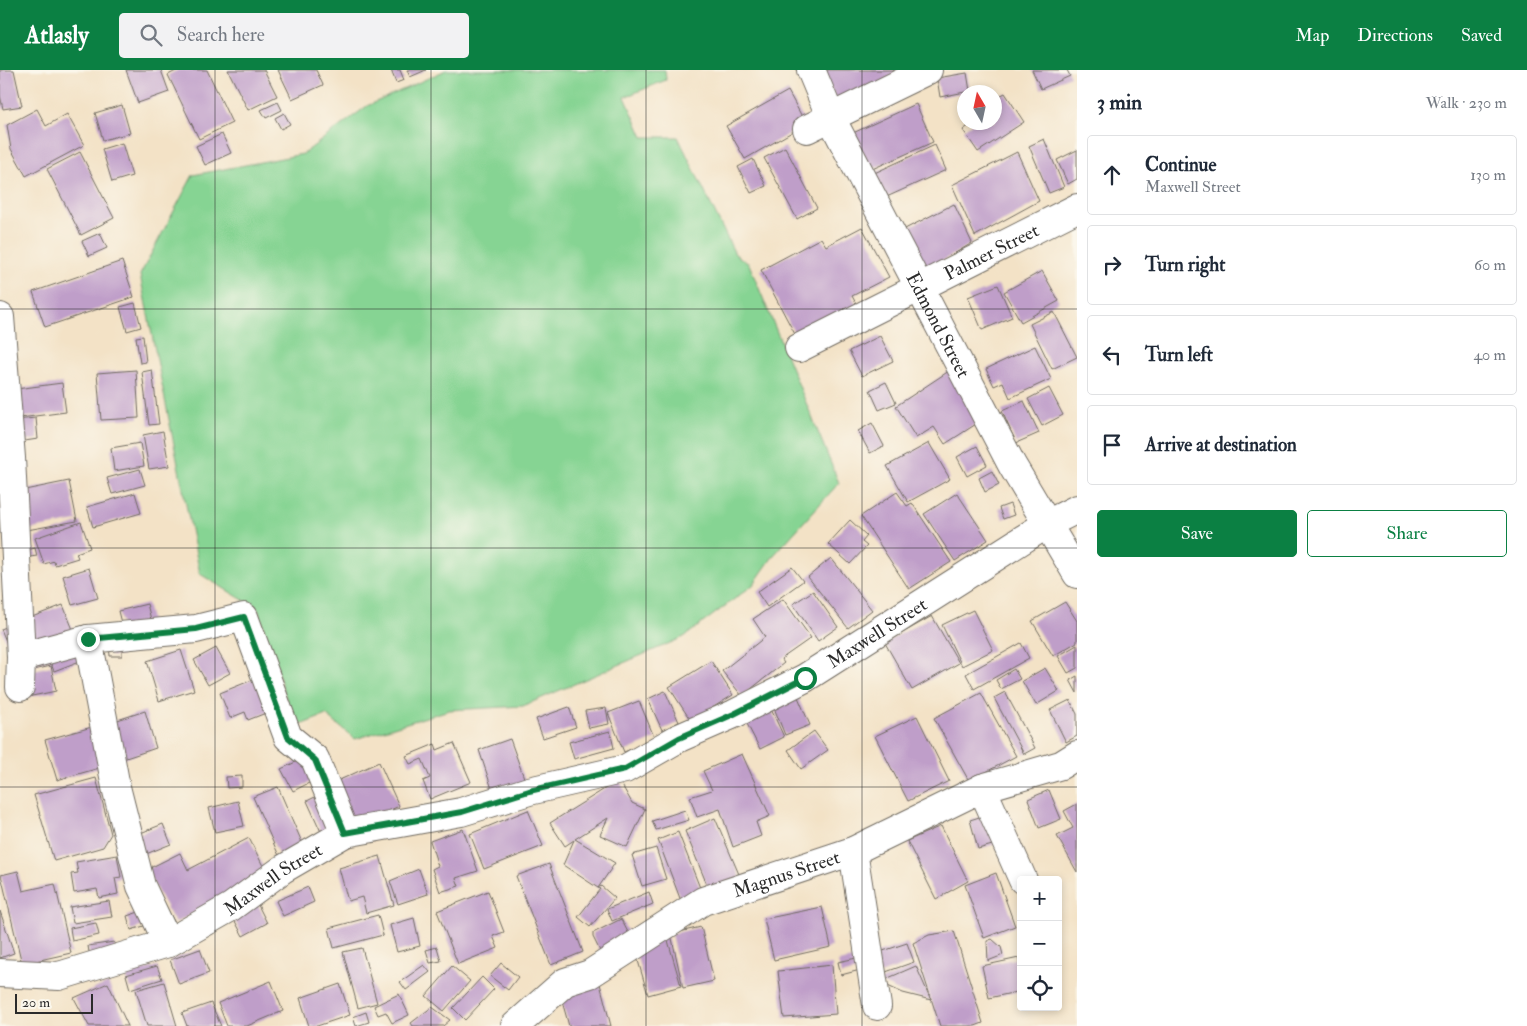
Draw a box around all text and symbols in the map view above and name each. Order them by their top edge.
search box [119,13,469,58]
text: Atlasly [25,20,89,51]
icon: search [137,21,165,49]
text: Search here [177,23,265,47]
text: Map [1296,24,1329,47]
text: Directions [1357,24,1433,47]
text: Saved [1461,24,1502,47]
north arrow [957,85,1002,130]
text: 3 min [1097,89,1142,116]
text: Walk · 230 m [1426,93,1507,113]
text: Continue [1145,153,1216,177]
icon: ahead [1098,161,1126,189]
text: 130 m [1470,165,1506,185]
text: Maxwell Street [1145,177,1241,197]
street label: Palmer Street [940,218,1043,286]
icon: right [1098,251,1126,279]
text: Turn right [1145,253,1225,277]
text: 60 m [1474,255,1506,275]
street label: Edmond Street [900,268,975,382]
icon: left [1098,341,1126,369]
text: Turn left [1145,343,1213,367]
text: 40 m [1473,345,1506,365]
icon: arrive [1098,431,1126,459]
text: Arrive at destination [1145,433,1297,457]
button: Save [1097,510,1297,557]
button: Share [1307,510,1507,557]
street label: Maxwell Street [823,593,932,674]
route end [77,628,100,651]
route start [794,667,817,690]
street label: Maxwell Street [219,838,327,921]
street label: Magnus Street [730,845,843,903]
map controls [1017,876,1062,1011]
button: + [1017,876,1062,921]
button: − [1017,921,1062,966]
button: locate [1017,966,1062,1011]
scale bar [15,991,92,1014]
text: 20 m [22,994,50,1011]

